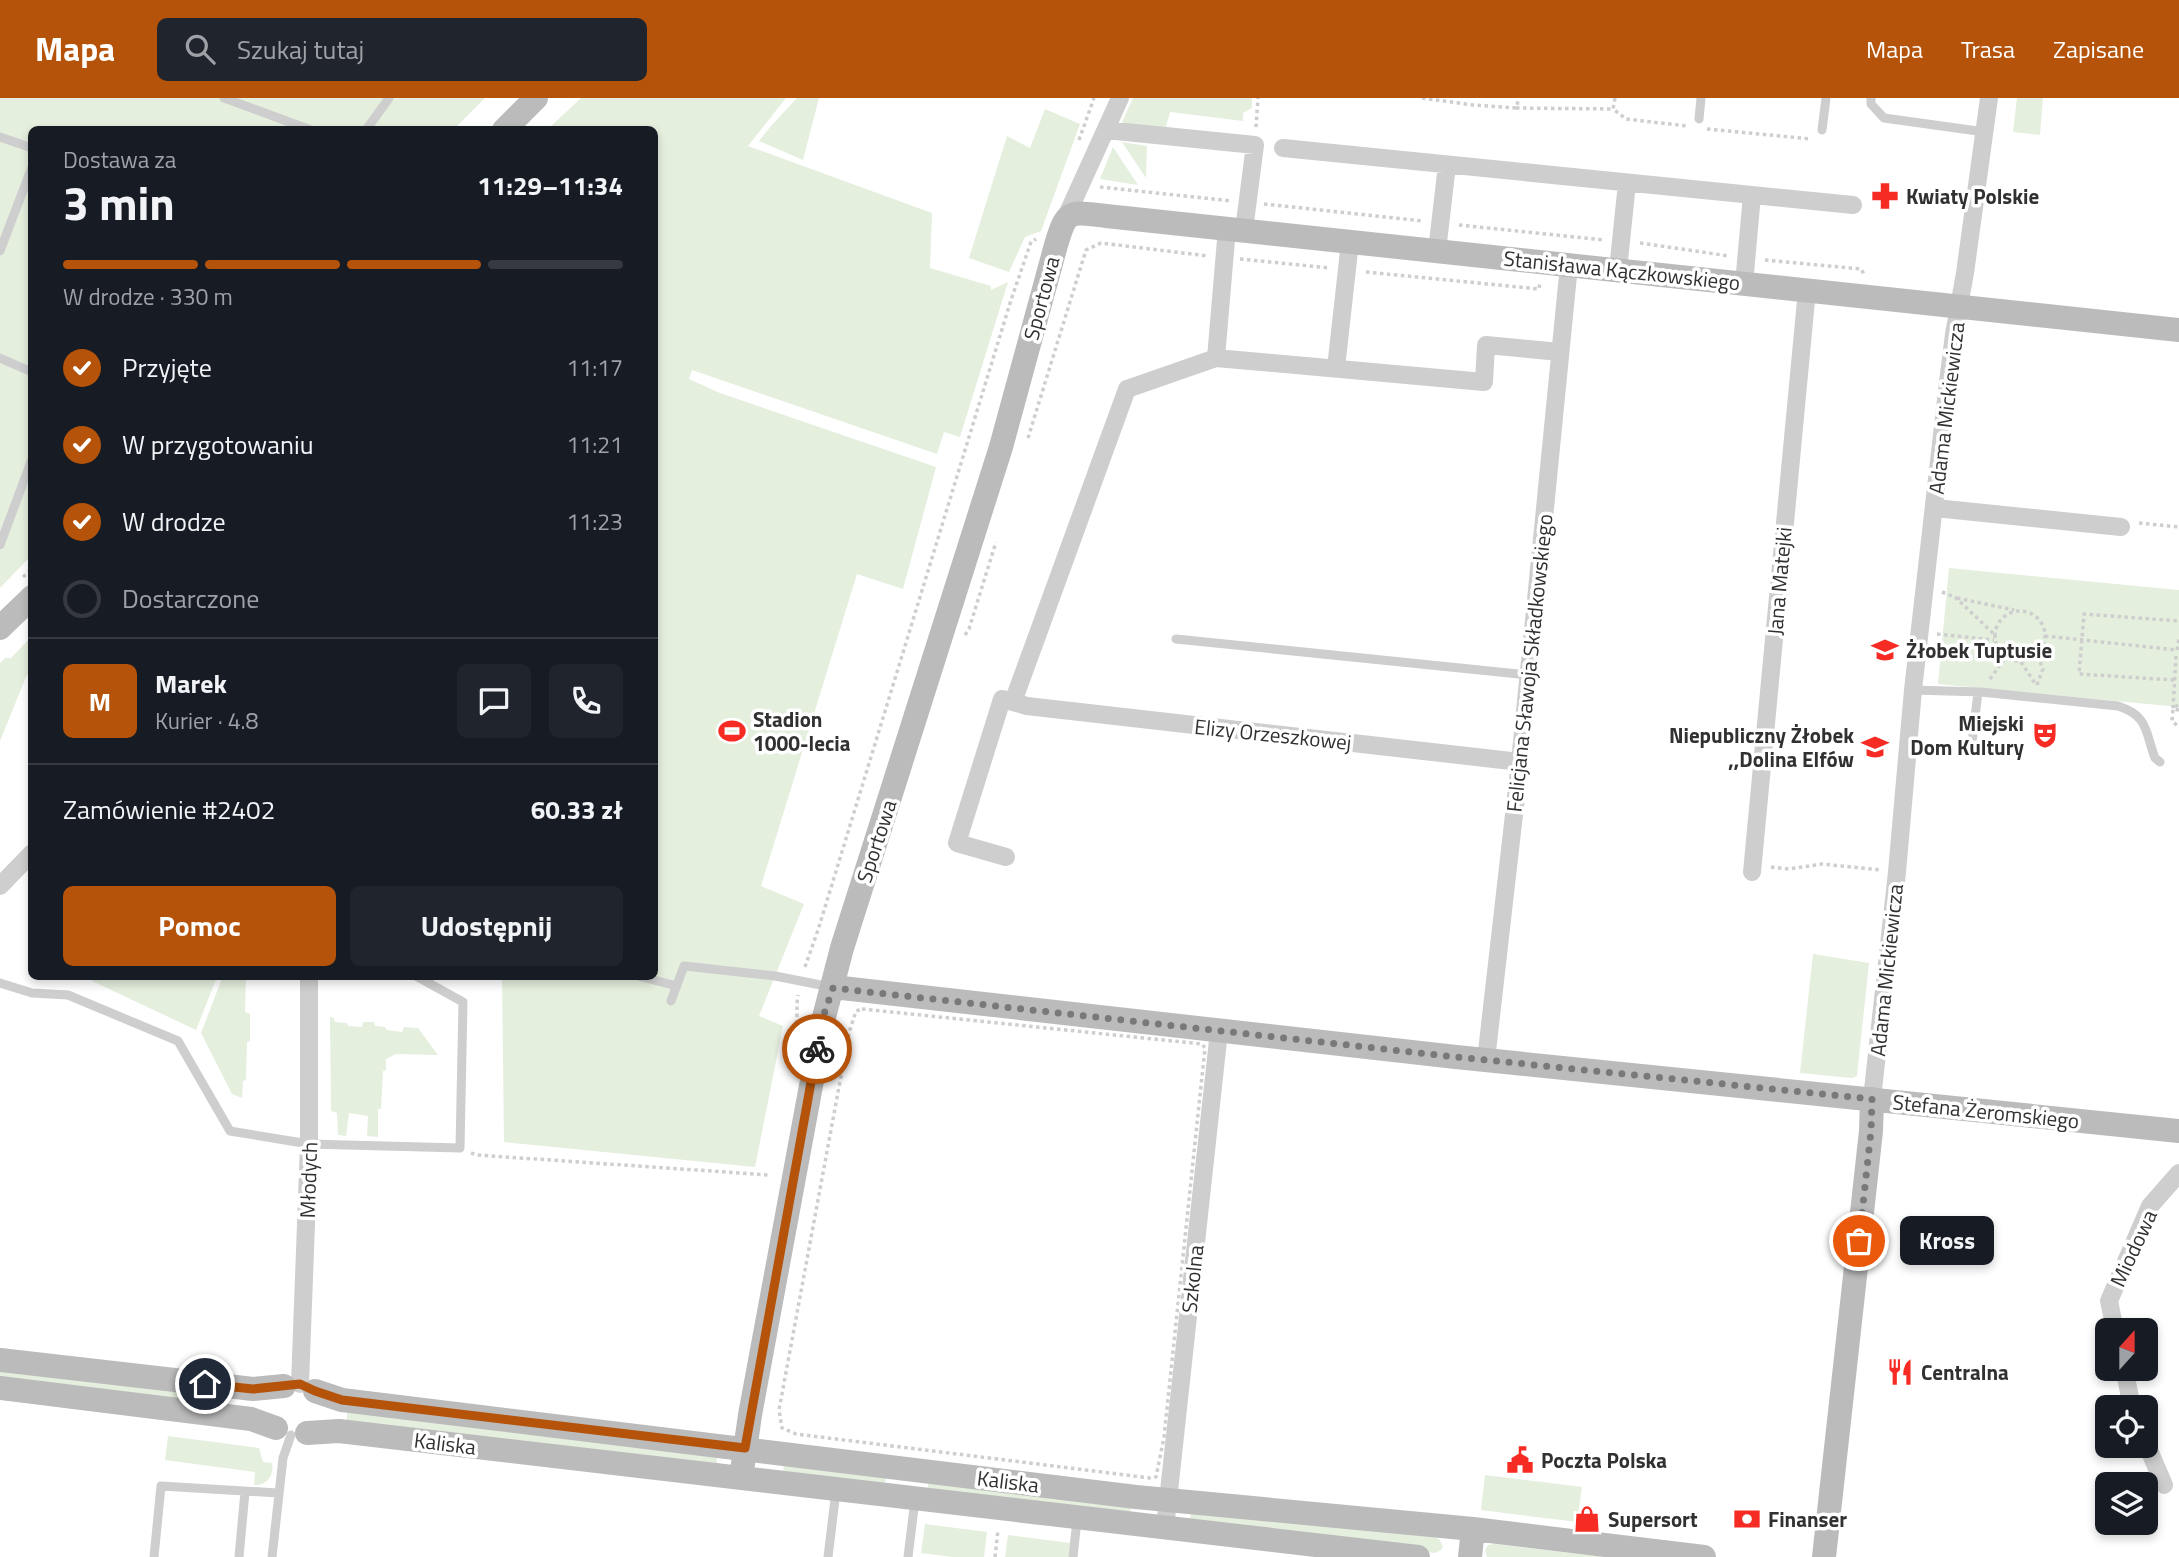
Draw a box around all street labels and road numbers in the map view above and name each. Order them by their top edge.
street label: Stanisława Kączkowskiego [1502,242,1742,298]
street label: Sportowa [1014,252,1068,343]
street label: Adama Mickiewicza [1920,320,1972,496]
street label: Felicjana Sławoja Składkowskiego [1497,512,1561,814]
street label: Jana Matejki [1758,526,1800,636]
street label: Elizy Orzeszkowej [1193,710,1353,758]
street label: Sportowa [848,795,905,887]
street label: Adama Mickiewicza [1861,882,1911,1058]
street label: Stefana Żeromskiego [1891,1085,2081,1137]
street label: Młodych [291,1141,325,1219]
street label: Miodowa [2101,1204,2165,1292]
street label: Szkolna [1173,1243,1212,1315]
street label: Kaliska [412,1423,478,1463]
street label: Kaliska [975,1461,1041,1501]

